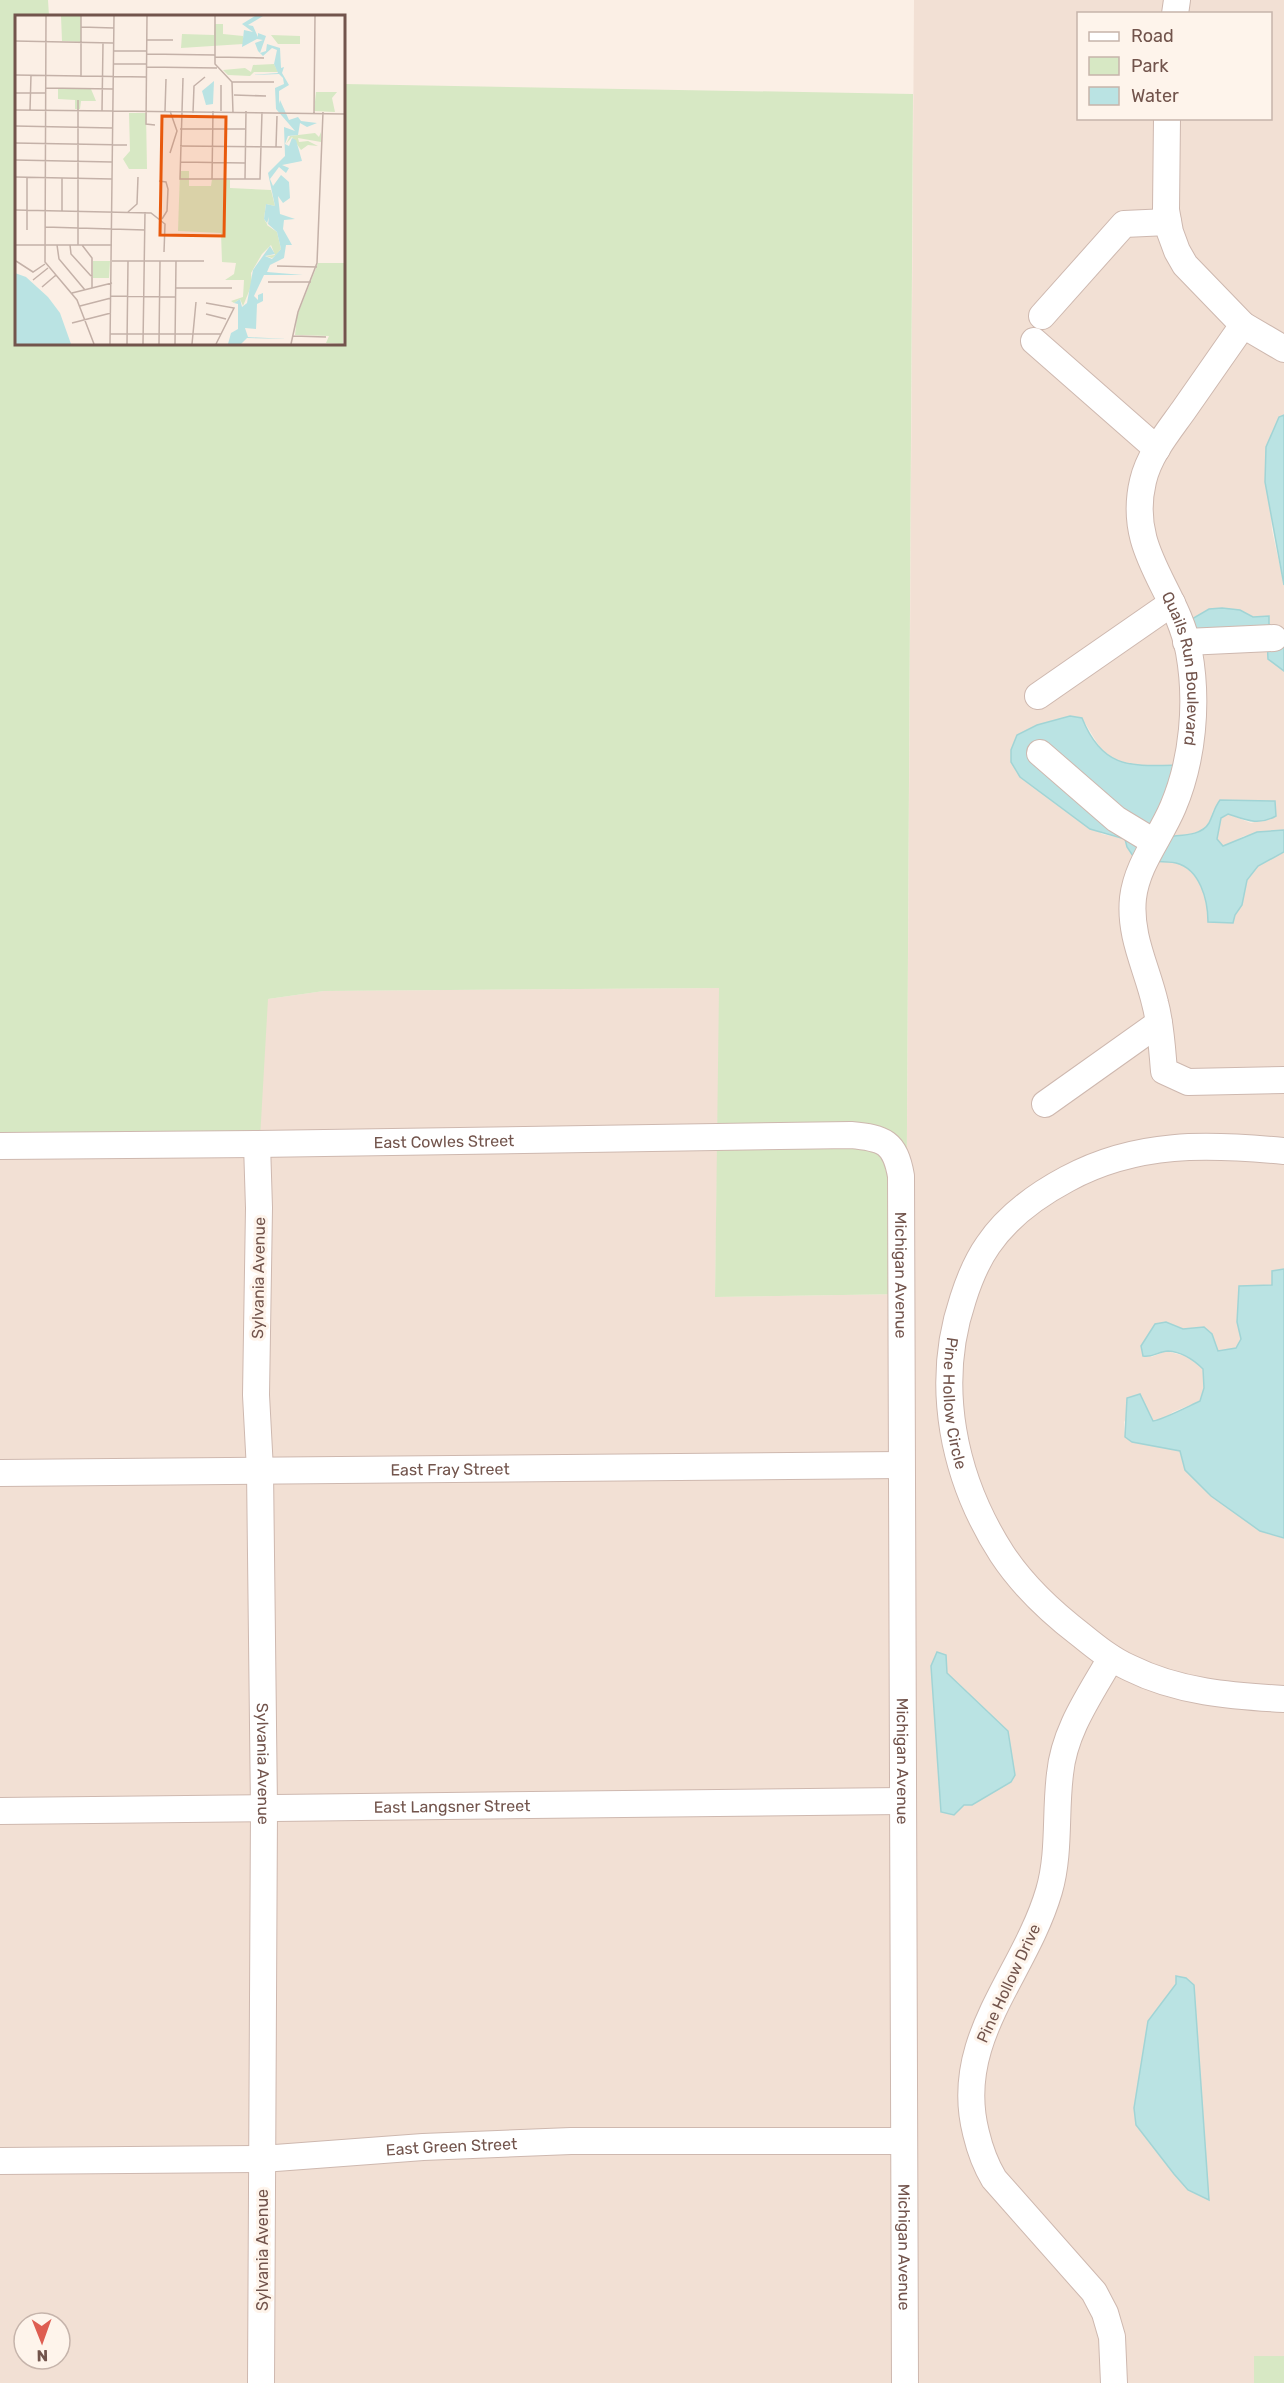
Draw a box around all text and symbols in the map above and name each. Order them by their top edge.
legend [1077,12,1272,120]
inset map [15,15,345,345]
text: Road [1131,25,1174,47]
text: Park [1131,55,1169,77]
text: Water [1131,85,1179,107]
street label: Quails Run Boulevard [1158,588,1202,747]
street label: East Cowles Street [374,1131,514,1152]
street label: Michigan Avenue [891,1212,911,1339]
street label: Sylvania Avenue [248,1217,269,1339]
street label: Pine Hollow Circle [939,1336,971,1471]
street label: East Fray Street [390,1459,510,1480]
street label: Michigan Avenue [893,1698,912,1825]
street label: Sylvania Avenue [253,1703,273,1825]
street label: East Langsner Street [373,1796,530,1817]
street label: Pine Hollow Drive [973,1921,1044,2046]
street label: East Green Street [385,2134,518,2160]
street label: Michigan Avenue [894,2184,914,2311]
street label: Sylvania Avenue [253,2189,272,2311]
north arrow [12,2311,72,2371]
text: N [36,2346,48,2365]

